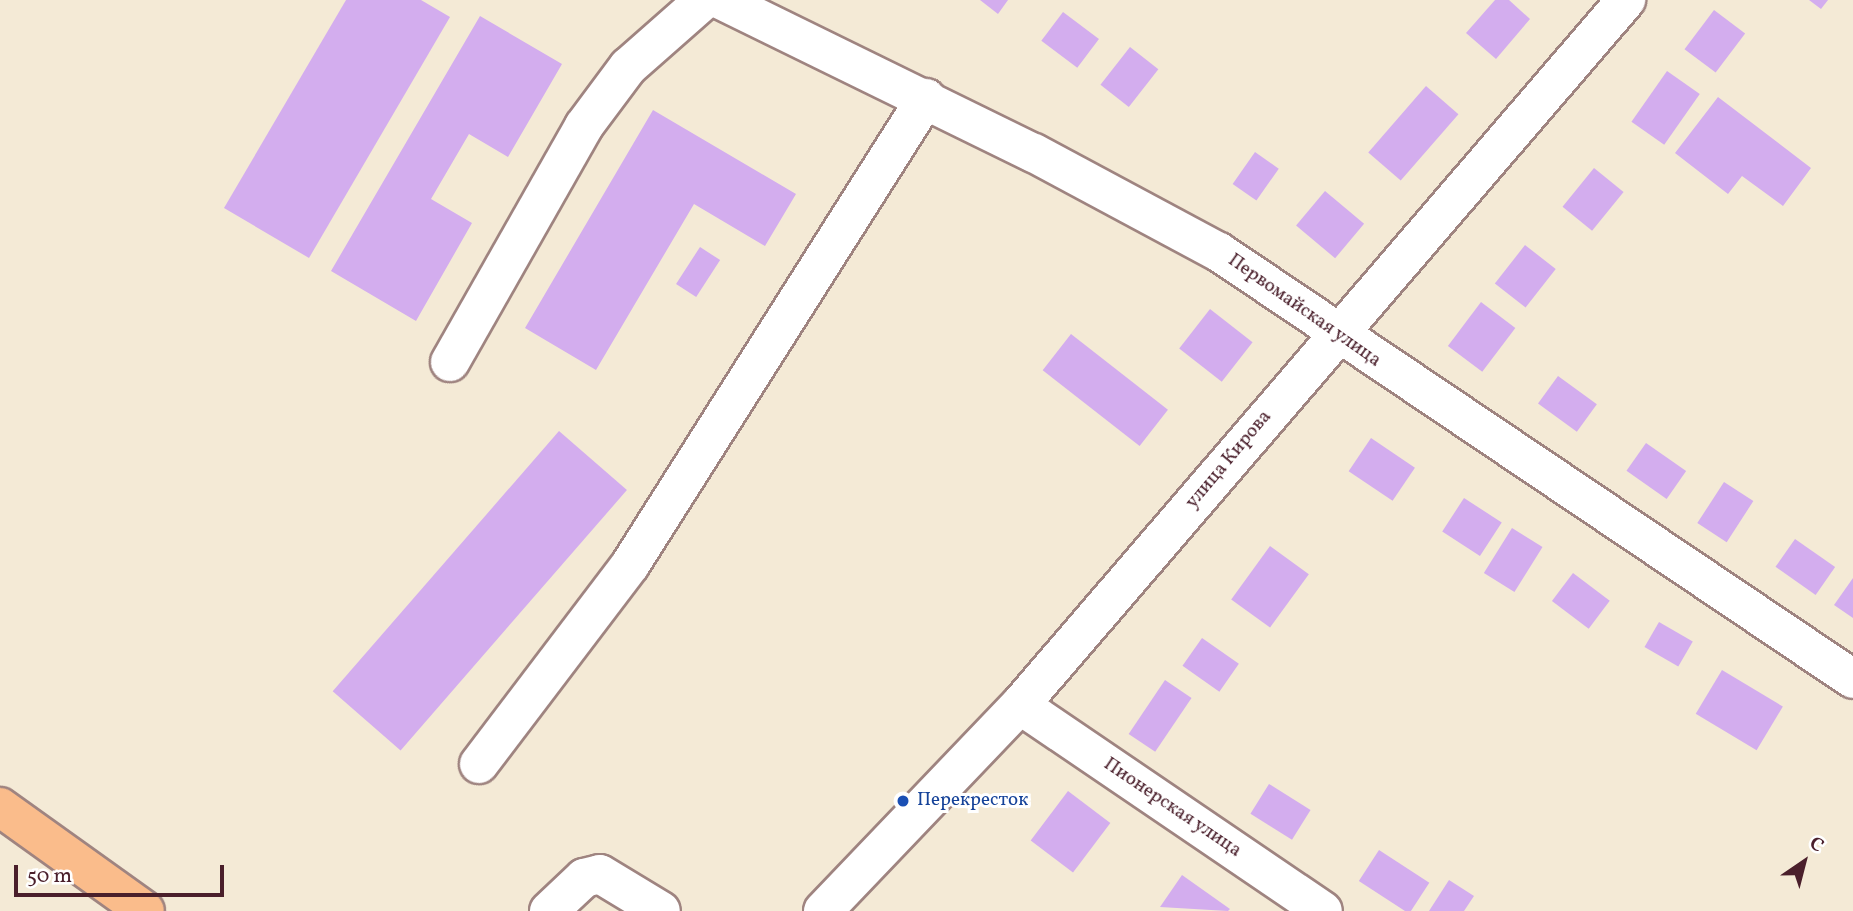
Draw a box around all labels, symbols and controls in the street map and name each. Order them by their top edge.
street label: Первомайская улица [1223,249,1385,373]
street label: улица Кирова [1181,406,1277,514]
street label: Пионерская улица [1099,753,1245,863]
place label: Перекресток [917,790,1028,812]
marker: Перекресток [895,793,911,809]
north arrow [1769,827,1839,897]
text: С [1804,831,1829,859]
scale bar [18,852,228,896]
text: 50 m [27,862,72,891]

